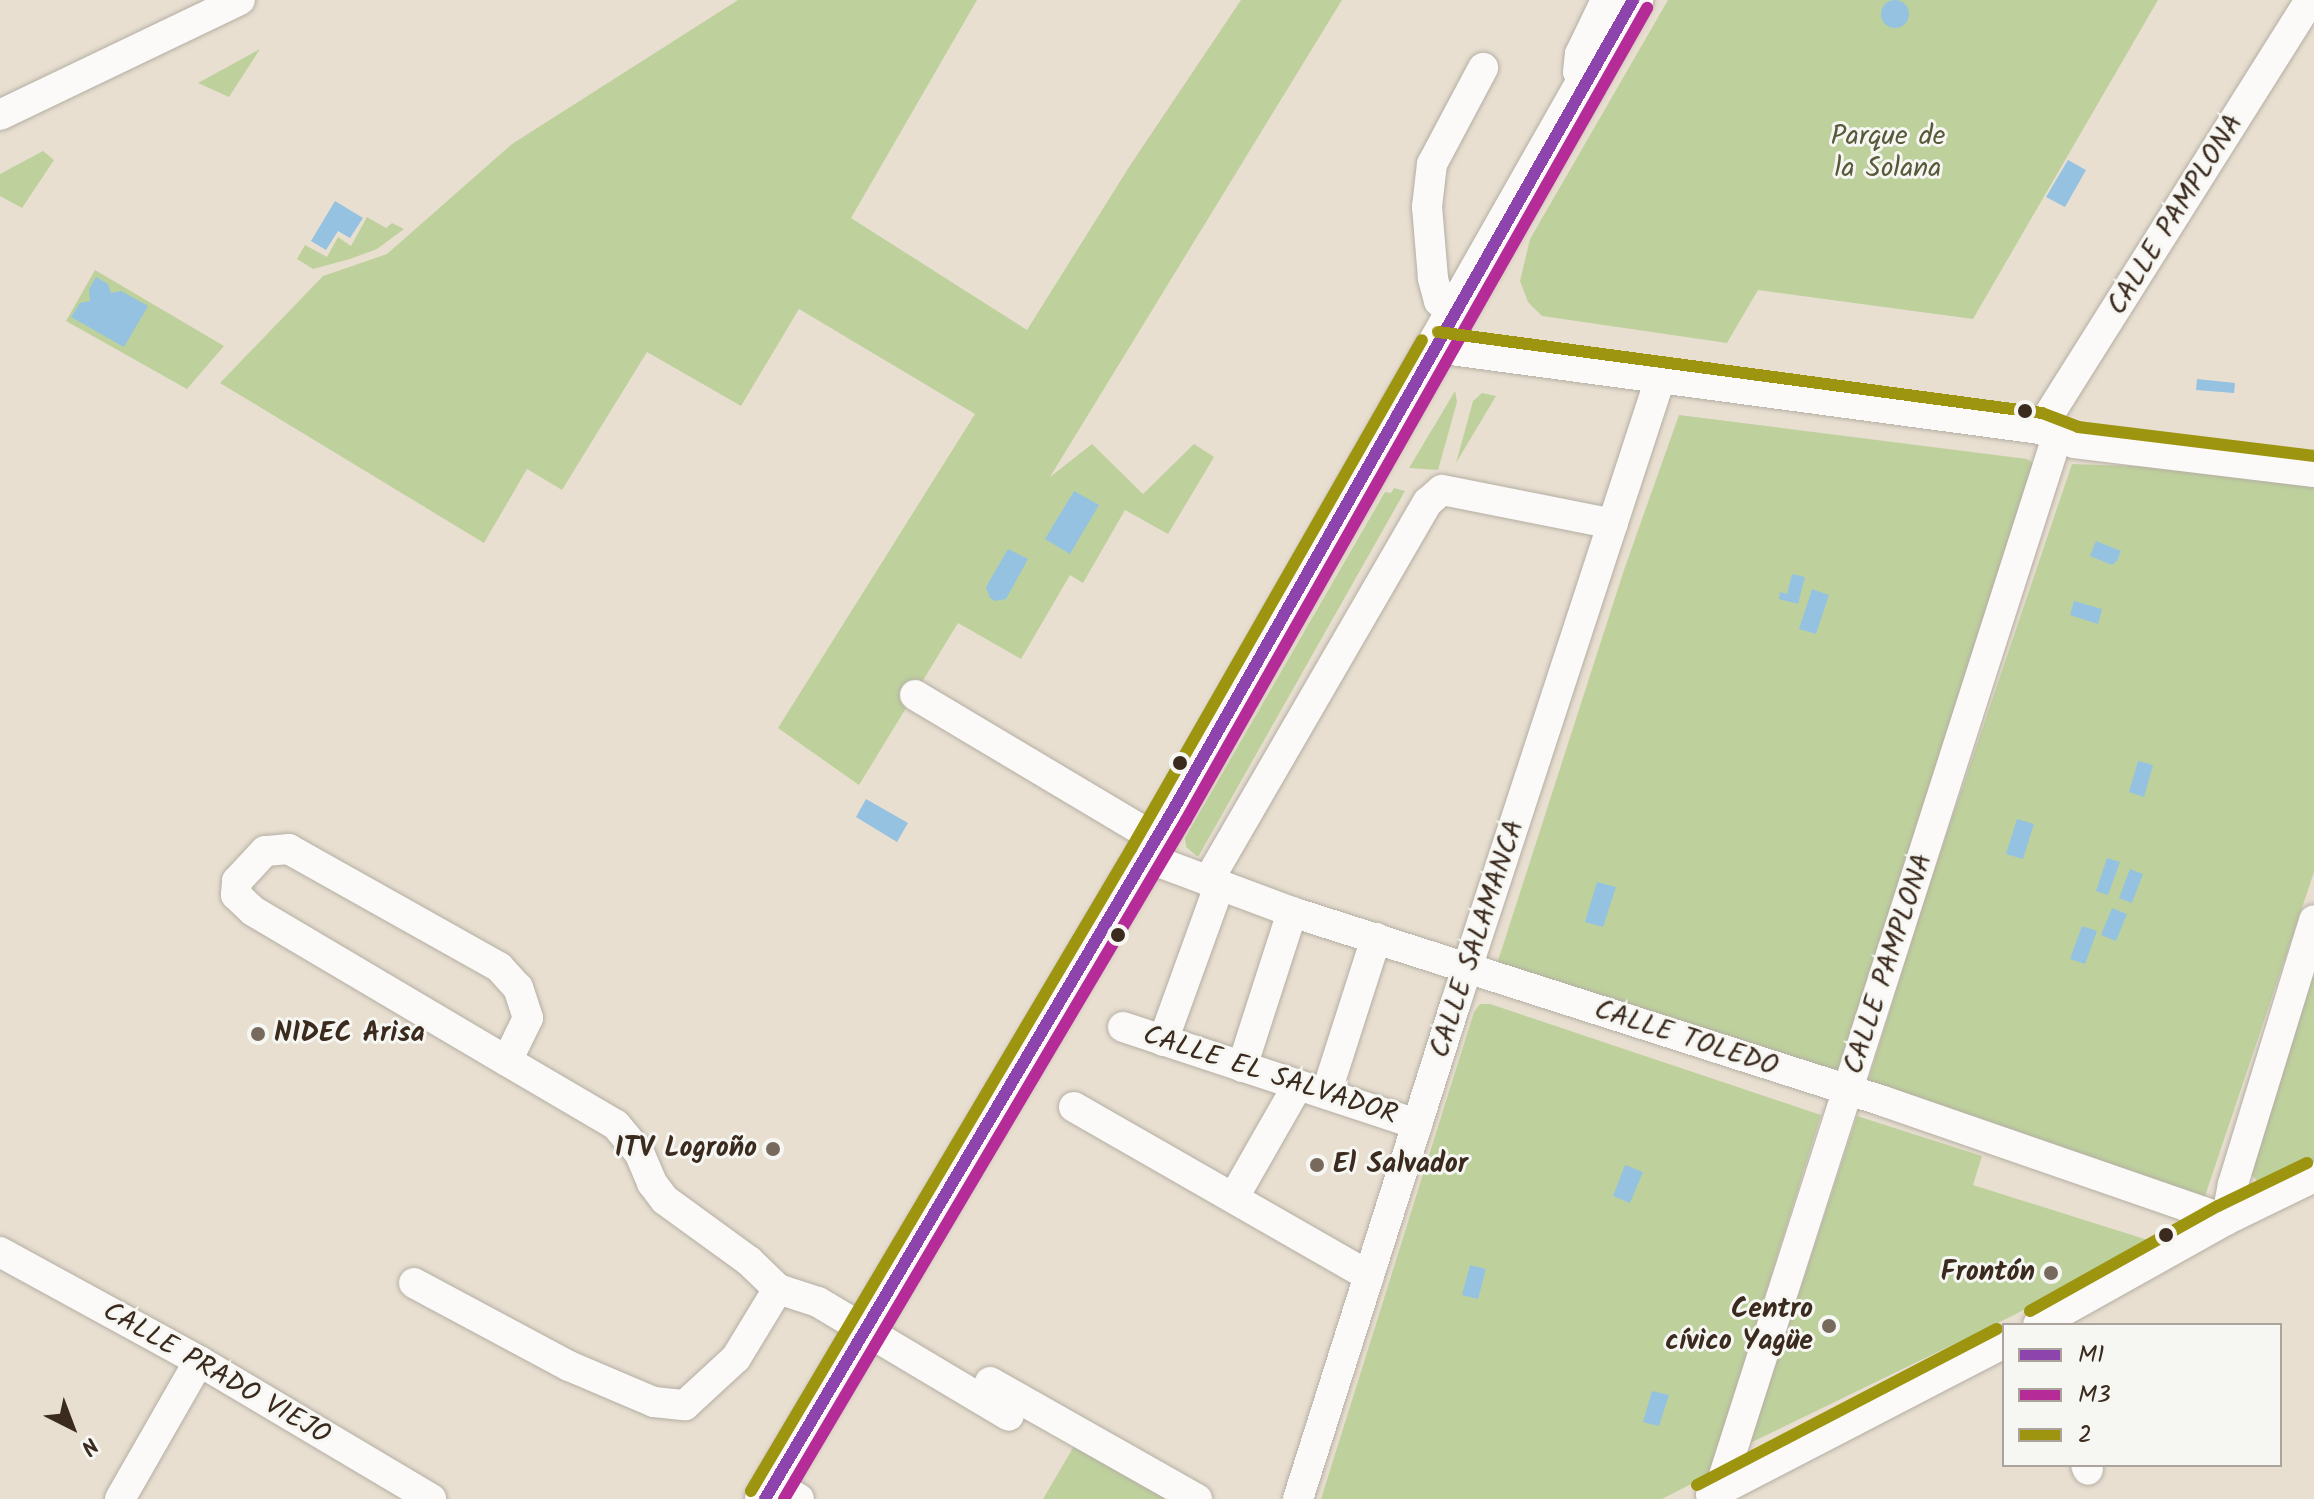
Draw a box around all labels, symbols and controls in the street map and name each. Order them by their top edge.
street label: CALLE PAMPLONA [2101,109,2251,321]
park label: Parque de la Solana [1831,120,1945,186]
unlabelled marker [2017,403,2033,419]
unlabelled marker [1172,755,1188,771]
street label: CALLE SALAMANCA [1424,816,1532,1062]
street label: CALLE PAMPLONA [1837,849,1941,1079]
unlabelled marker [1110,927,1126,943]
street label: CALLE TOLEDO [1590,994,1782,1084]
place label: NIDEC Arisa [274,1017,425,1051]
street label: CALLE EL SALVADOR [1139,1019,1401,1133]
marker: NIDEC Arisa [249,1025,267,1043]
place label: ITV Logroño [615,1132,757,1166]
marker: ITV Logroño [764,1140,782,1158]
place label: El Salvador [1333,1148,1468,1182]
marker: El Salvador [1308,1156,1326,1174]
unlabelled marker [2158,1227,2174,1243]
place label: Frontón [1941,1256,2035,1290]
marker: Frontón [2042,1264,2060,1282]
place label: Centro cívico Yagüe [1665,1293,1813,1359]
street label: CALLE PRADO VIEJO [96,1295,336,1453]
marker: Centro cívico Yagüe [1820,1317,1838,1335]
legend [2002,1323,2282,1467]
text: M1 [2078,1336,2104,1375]
text: M3 [2078,1376,2111,1415]
north arrow [32,1387,112,1467]
text: 2 [2078,1416,2092,1455]
text: N [72,1428,105,1463]

